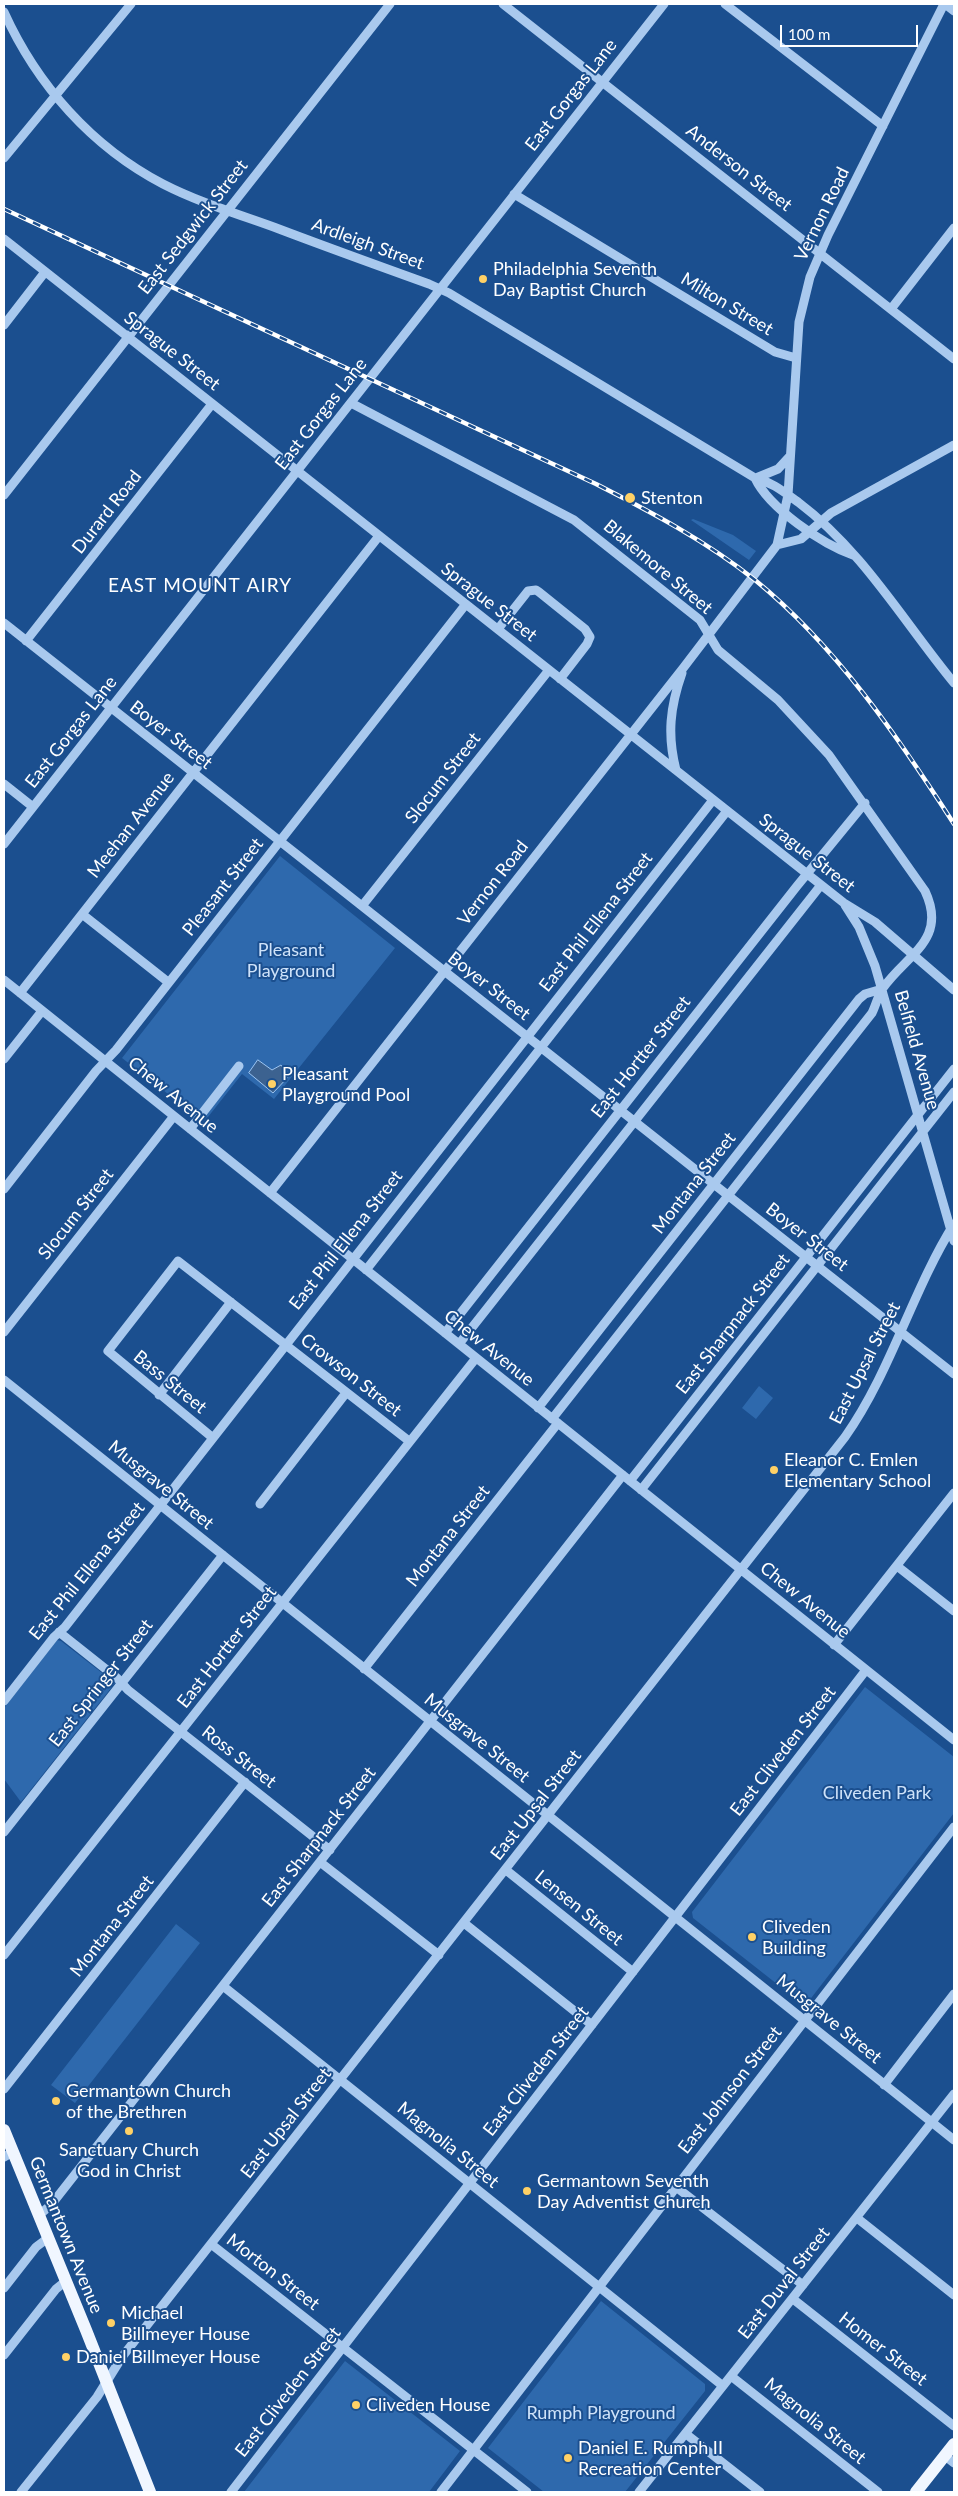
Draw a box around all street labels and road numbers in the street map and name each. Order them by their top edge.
street label: East Gorgas Lane [521,35,621,155]
street label: Anderson Street [682,120,796,216]
street label: East Sedgwick Street [134,155,252,299]
street label: Vernon Road [790,164,854,264]
street label: Ardleigh Street [309,214,427,274]
street label: Milton Street [677,268,777,340]
street label: Sprague Street [120,307,224,395]
street label: East Gorgas Lane [271,354,371,474]
street label: Durard Road [68,466,146,558]
street label: Blakemore Street [599,515,717,619]
street label: Sprague Street [437,558,541,646]
street label: East Gorgas Lane [21,672,121,792]
street label: Boyer Street [126,696,216,774]
street label: Slocum Street [401,728,485,828]
street label: Meehan Avenue [83,768,179,882]
street label: Sprague Street [755,809,859,897]
street label: Pleasant Street [178,834,268,940]
street label: Vernon Road [453,836,533,930]
street label: East Phil Ellena Street [535,848,657,996]
street label: Boyer Street [444,947,534,1025]
street label: Belfield Avenue [890,988,944,1112]
street label: East Hortter Street [587,992,695,1122]
street label: Chew Avenue [124,1052,222,1138]
street label: Montana Street [648,1128,740,1238]
street label: Slocum Street [34,1164,118,1264]
street label: East Phil Ellena Street [285,1166,407,1314]
street label: Boyer Street [762,1198,852,1276]
street label: East Sharpnack Street [672,1250,794,1398]
street label: East Upsal Street [825,1298,905,1428]
street label: Chew Avenue [440,1305,538,1391]
street label: Crowson Street [296,1329,406,1421]
street label: Bass Street [129,1346,211,1418]
street label: Musgrave Street [104,1436,218,1534]
street label: Montana Street [402,1481,494,1591]
street label: East Phil Ellena Street [25,1498,149,1644]
street label: Chew Avenue [756,1557,854,1643]
street label: East Hortter Street [173,1582,281,1712]
street label: East Springer Street [44,1615,158,1751]
street label: East Cliveden Street [726,1682,840,1820]
street label: Musgrave Street [420,1689,534,1787]
street label: Ross Street [197,1721,281,1793]
street label: East Upsal Street [486,1746,586,1864]
street label: East Sharpnack Street [258,1763,380,1911]
street label: Lensen Street [530,1866,628,1950]
street label: Montana Street [66,1871,158,1981]
street label: Musgrave Street [772,1970,886,2068]
street label: East Cliveden Street [479,2002,593,2140]
street label: East Johnson Street [674,2022,786,2158]
street label: East Upsal Street [236,2064,336,2182]
street label: Magnolia Street [393,2097,503,2193]
street label: Germantown Avenue [25,2153,107,2317]
street label: East Duval Street [734,2223,834,2343]
street label: Morton Street [222,2229,324,2315]
street label: Homer Street [834,2308,932,2390]
street label: East Cliveden Street [231,2323,345,2461]
street label: Magnolia Street [760,2373,870,2469]

